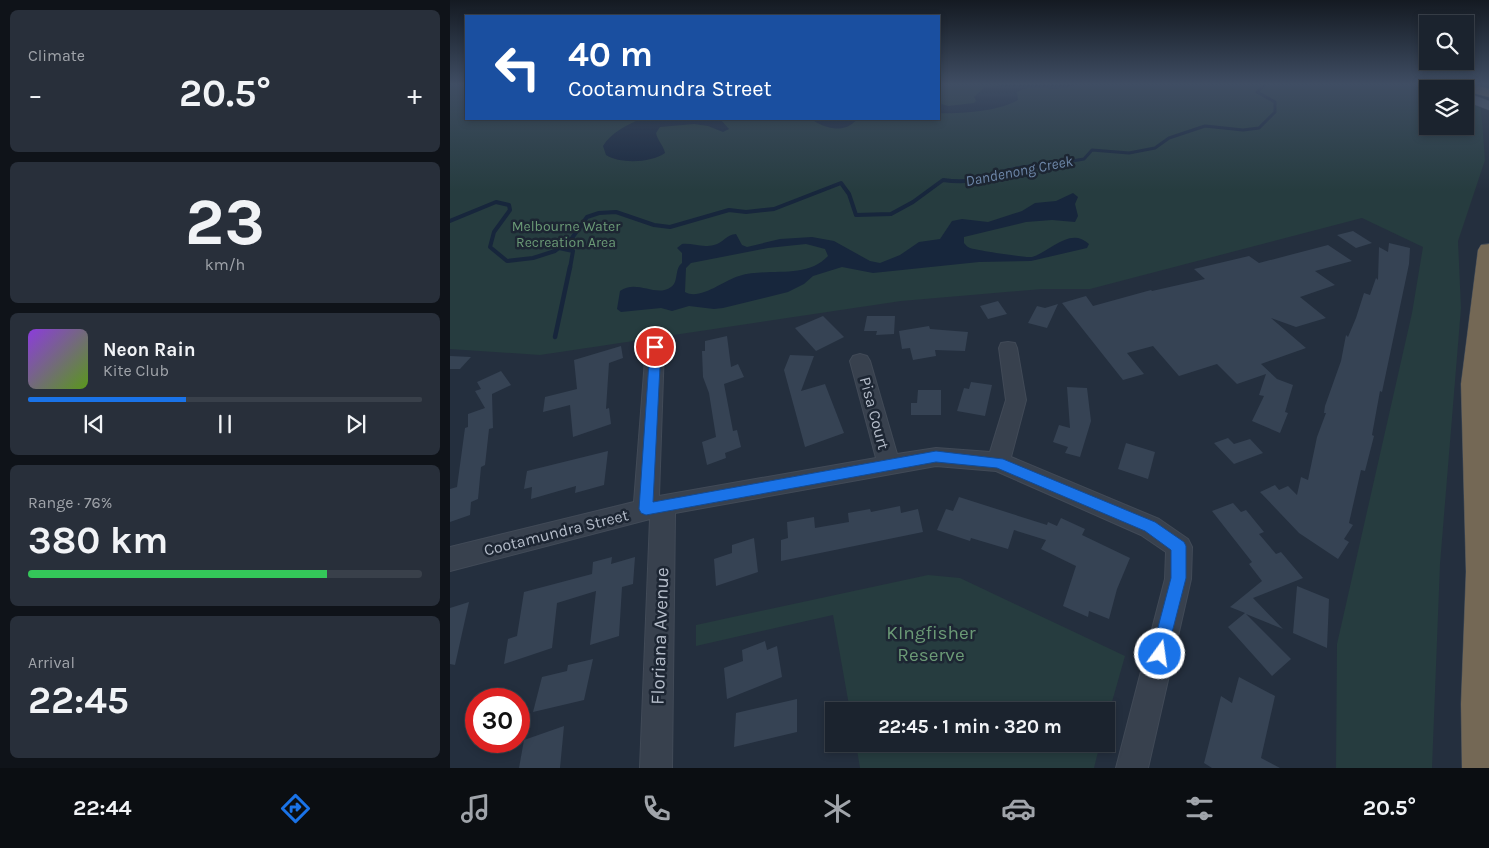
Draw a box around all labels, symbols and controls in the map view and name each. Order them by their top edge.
map controls [1419,15,1474,135]
button: search [1419,15,1474,70]
text: 40 m [568,34,653,75]
icon: left [485,35,550,100]
text: Climate [28,46,85,65]
text: 20.5° [179,71,271,116]
text: Cootamundra Street [568,76,772,102]
text: − [28,78,43,111]
text: + [407,78,422,111]
button: layers [1419,80,1474,135]
water label: Dandenong Creek [964,152,1075,190]
text: 23 [185,184,265,260]
park label: Melbourne Water Recreation Area [512,218,621,251]
text: km/h [205,255,245,274]
pin [634,326,676,368]
icon: arrive [641,333,669,361]
text: Neon Rain [103,339,196,361]
text: Kite Club [103,361,169,380]
street label: Pisa Court [856,375,893,452]
icon: previous [80,410,108,438]
icon: pause [211,410,239,438]
icon: next [342,410,370,438]
text: Range · 76% [28,493,112,512]
street label: Cootamundra Street [482,505,630,560]
text: 380 km [28,518,168,563]
street label: Floriana Avenue [647,567,673,705]
park label: KIngfisher Reserve [886,622,976,666]
position arrow [1133,627,1185,679]
text: Arrival [28,653,75,672]
text: 22:45 [28,678,129,723]
speed limit sign: 30 [465,688,530,753]
text: 22:45 · 1 min · 320 m [878,716,1062,738]
icon: directions [278,791,313,826]
icon: music [458,791,493,826]
icon: phone [639,791,674,826]
icon: climate [820,791,855,826]
icon: car [1001,791,1036,826]
icon: filters [1182,791,1217,826]
text: 22:44 [73,795,132,821]
text: 20.5° [1363,795,1416,821]

